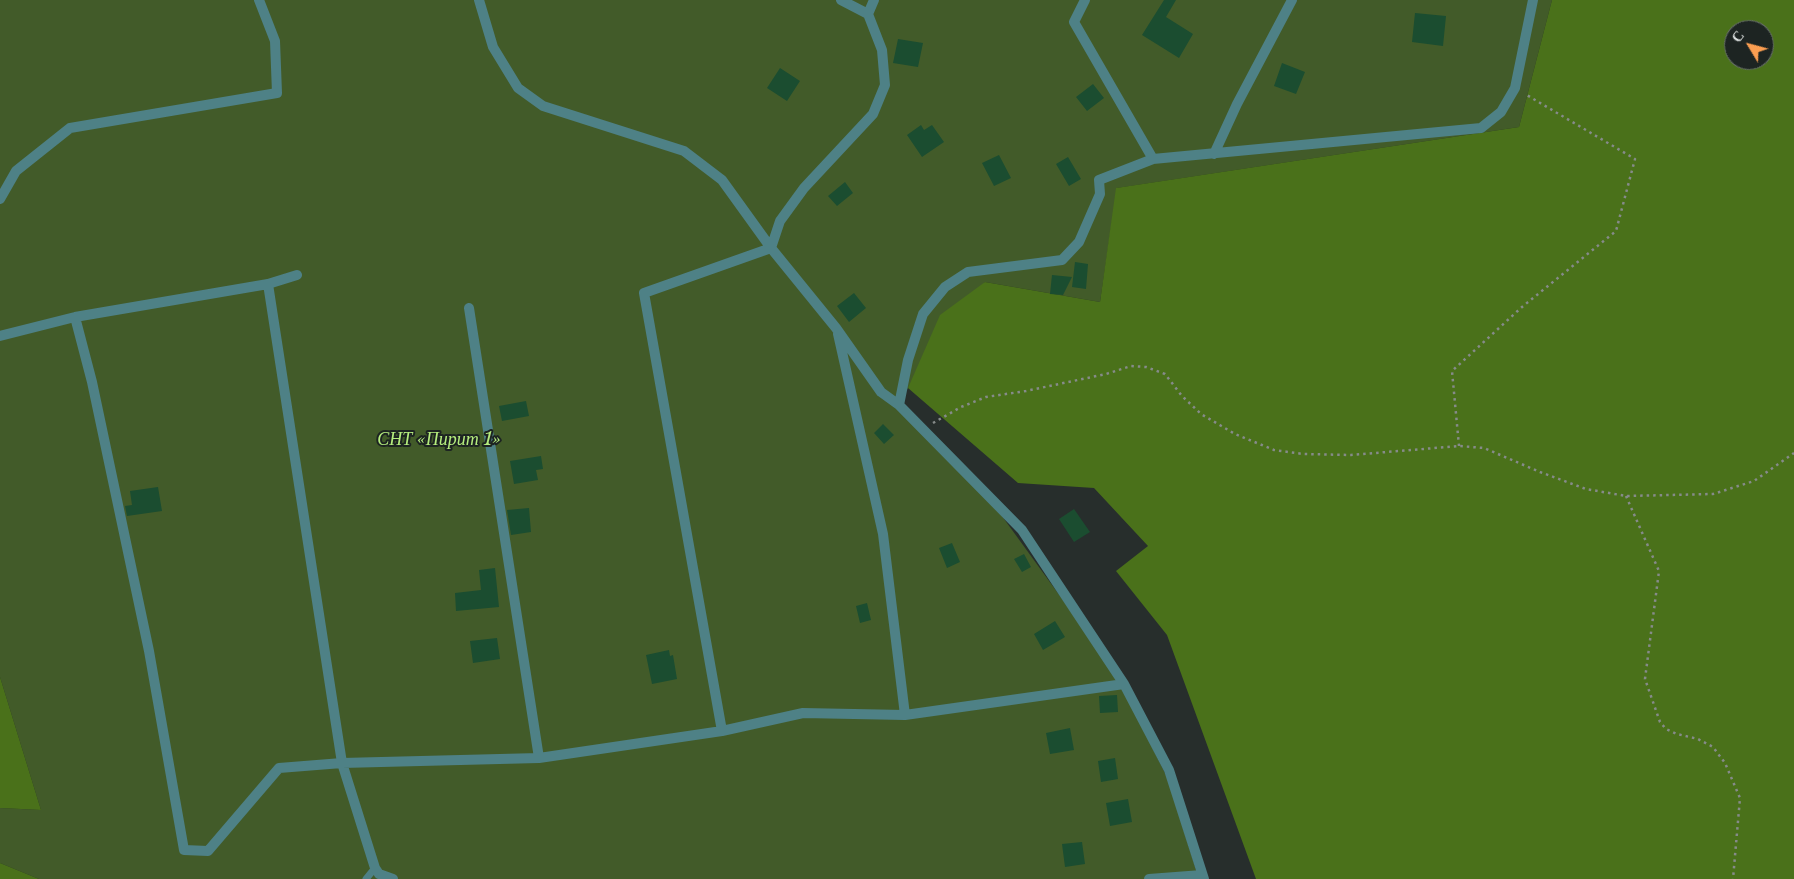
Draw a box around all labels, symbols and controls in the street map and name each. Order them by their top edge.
north arrow [1724,20,1774,70]
text: С [1728,27,1748,46]
park label: СНТ «Пирит 1» [377,429,501,451]

